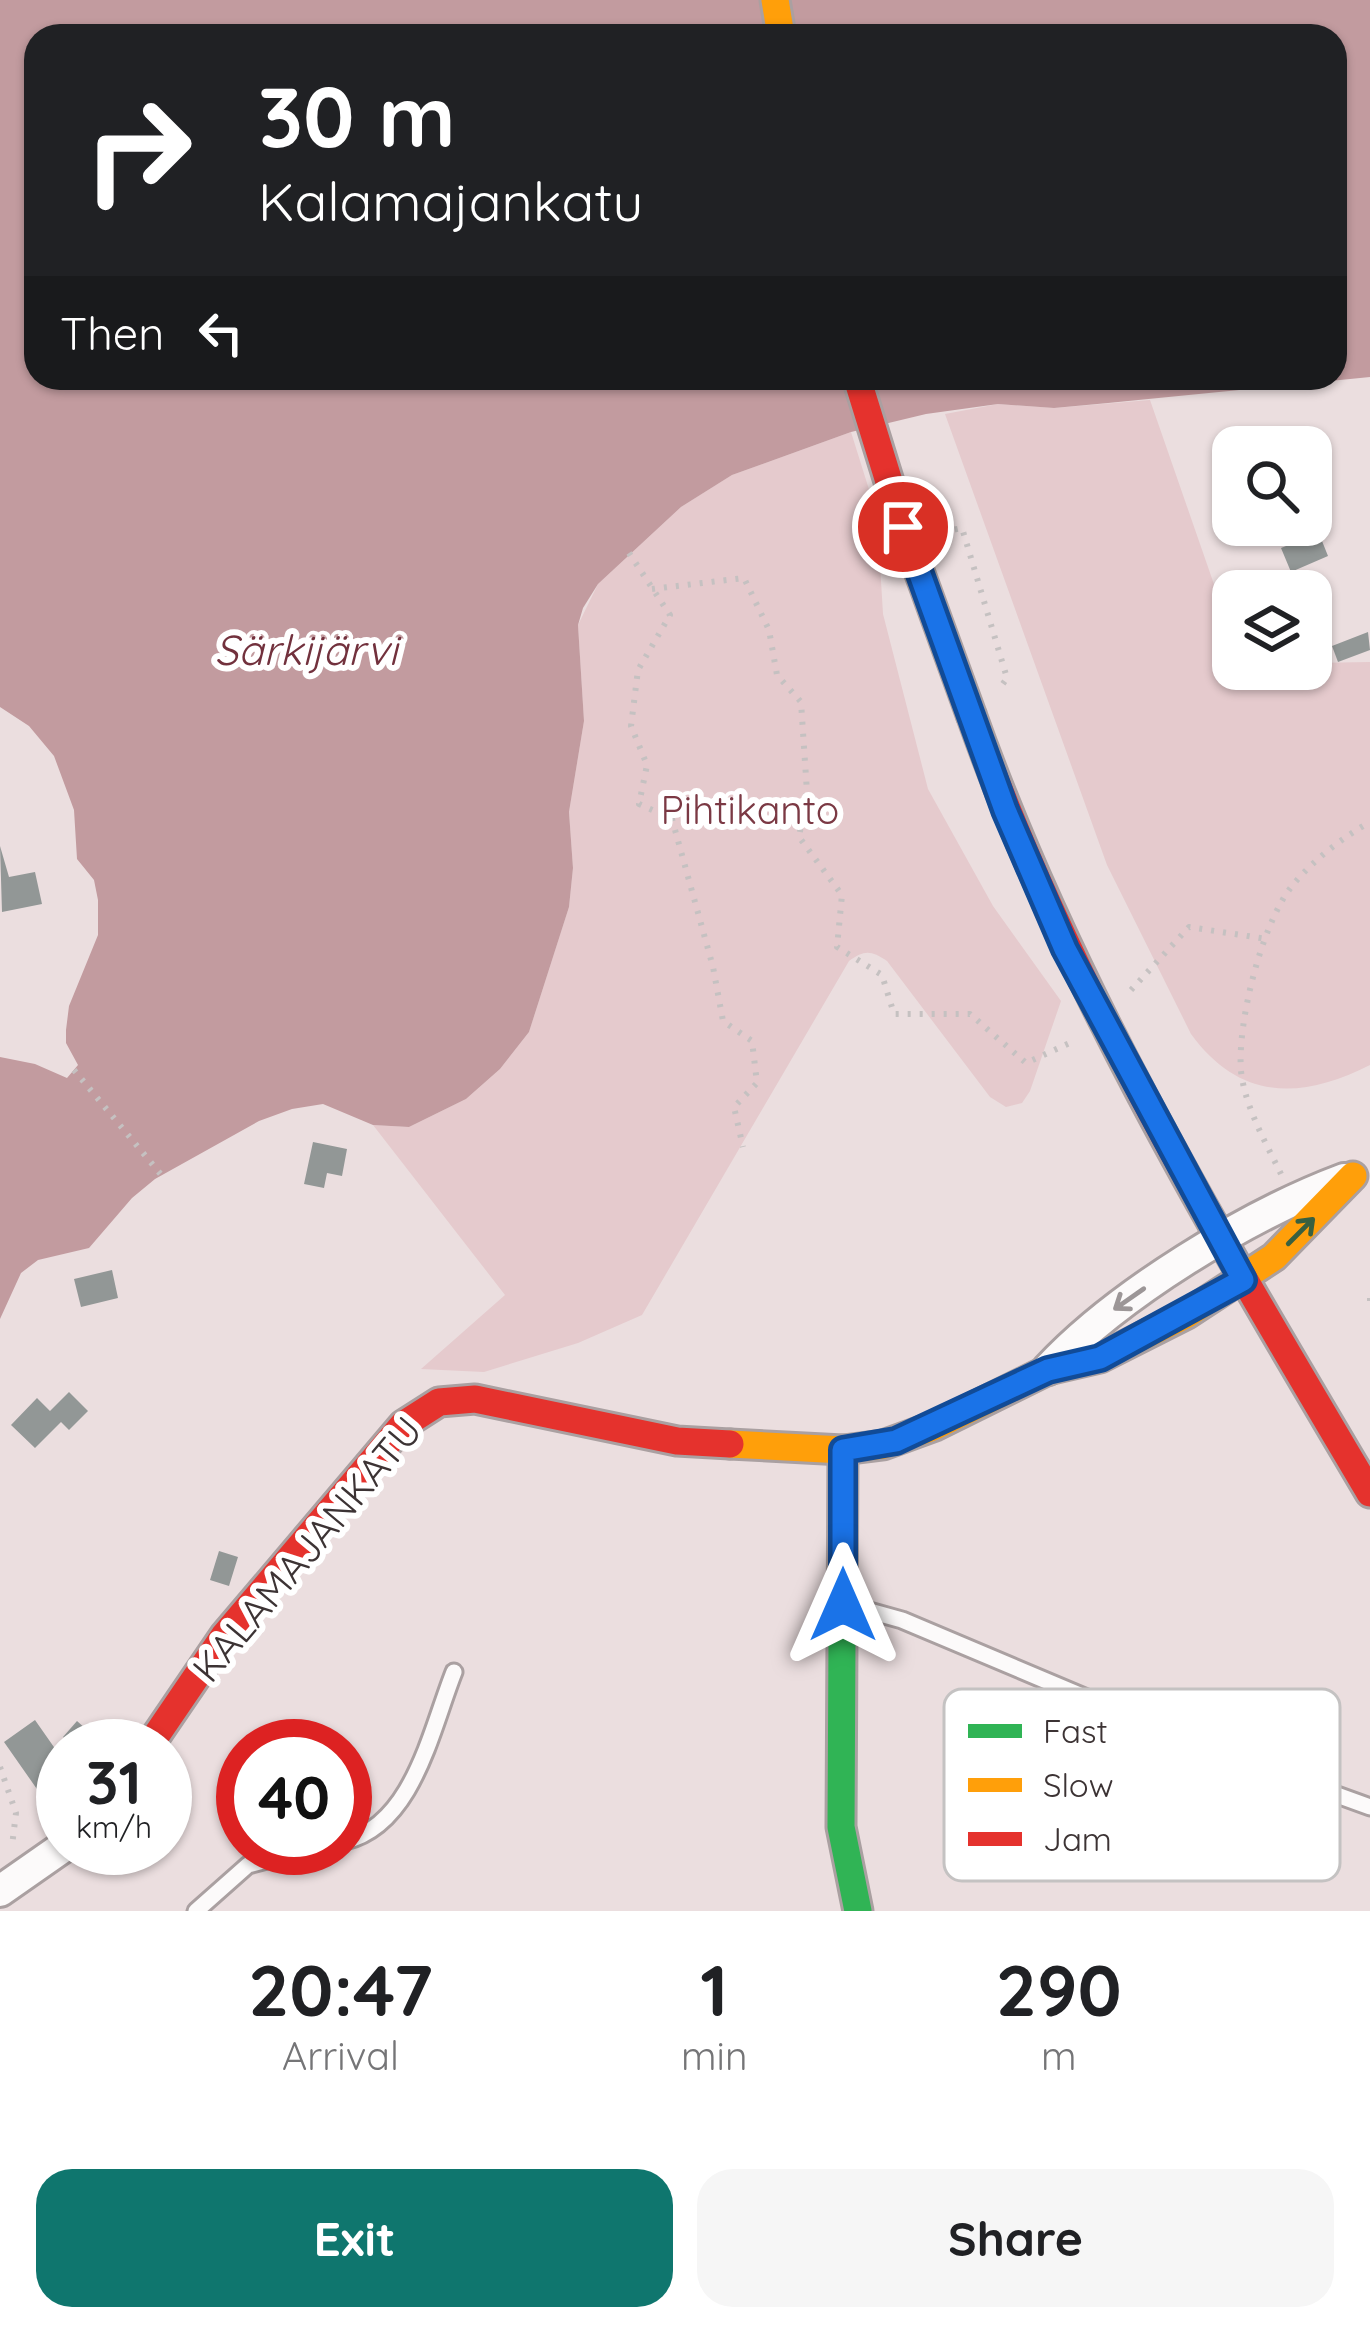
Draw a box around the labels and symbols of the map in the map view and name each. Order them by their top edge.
pin [852,476,954,578]
water label: Särkijärvi [215,623,402,676]
park label: Pihtikanto [661,785,839,834]
one-way arrow [1286,1217,1315,1246]
one-way arrow [1113,1286,1147,1311]
street label: KALAMAJANKATU [181,1406,432,1691]
position arrow [780,1542,906,1668]
legend [944,1689,1340,1881]
text: Fast [1043,1710,1108,1751]
speed limit sign: 40 [216,1719,372,1875]
text: Slow [1043,1764,1114,1805]
text: Jam [1043,1818,1112,1859]

